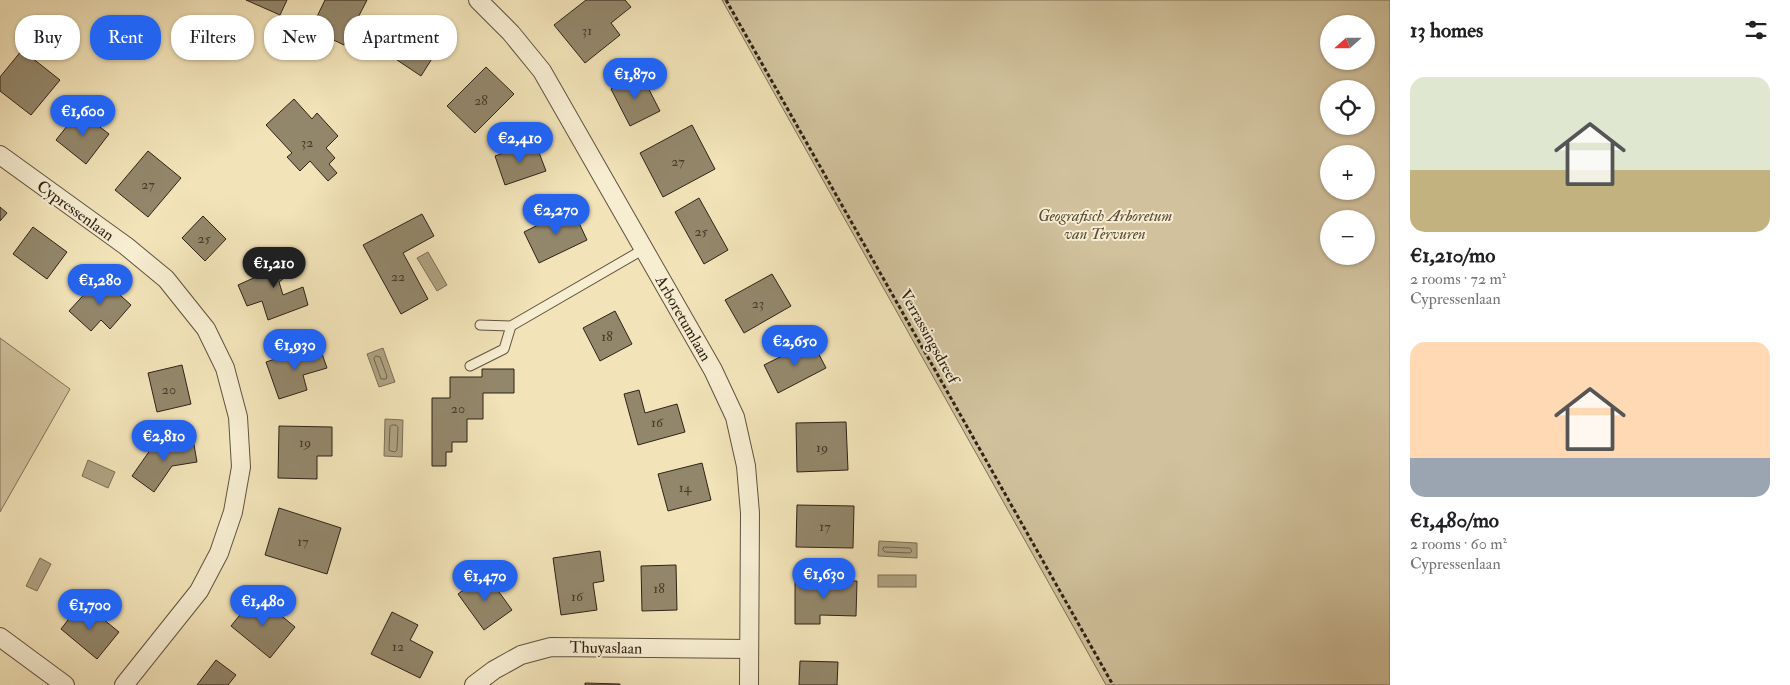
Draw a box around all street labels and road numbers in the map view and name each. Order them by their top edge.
street label: Cypressenlaan [32,176,118,246]
street label: Arboretumlaan [650,271,716,365]
street label: Verrassingsdreef [895,286,965,389]
street label: Thuyaslaan [569,637,643,659]

